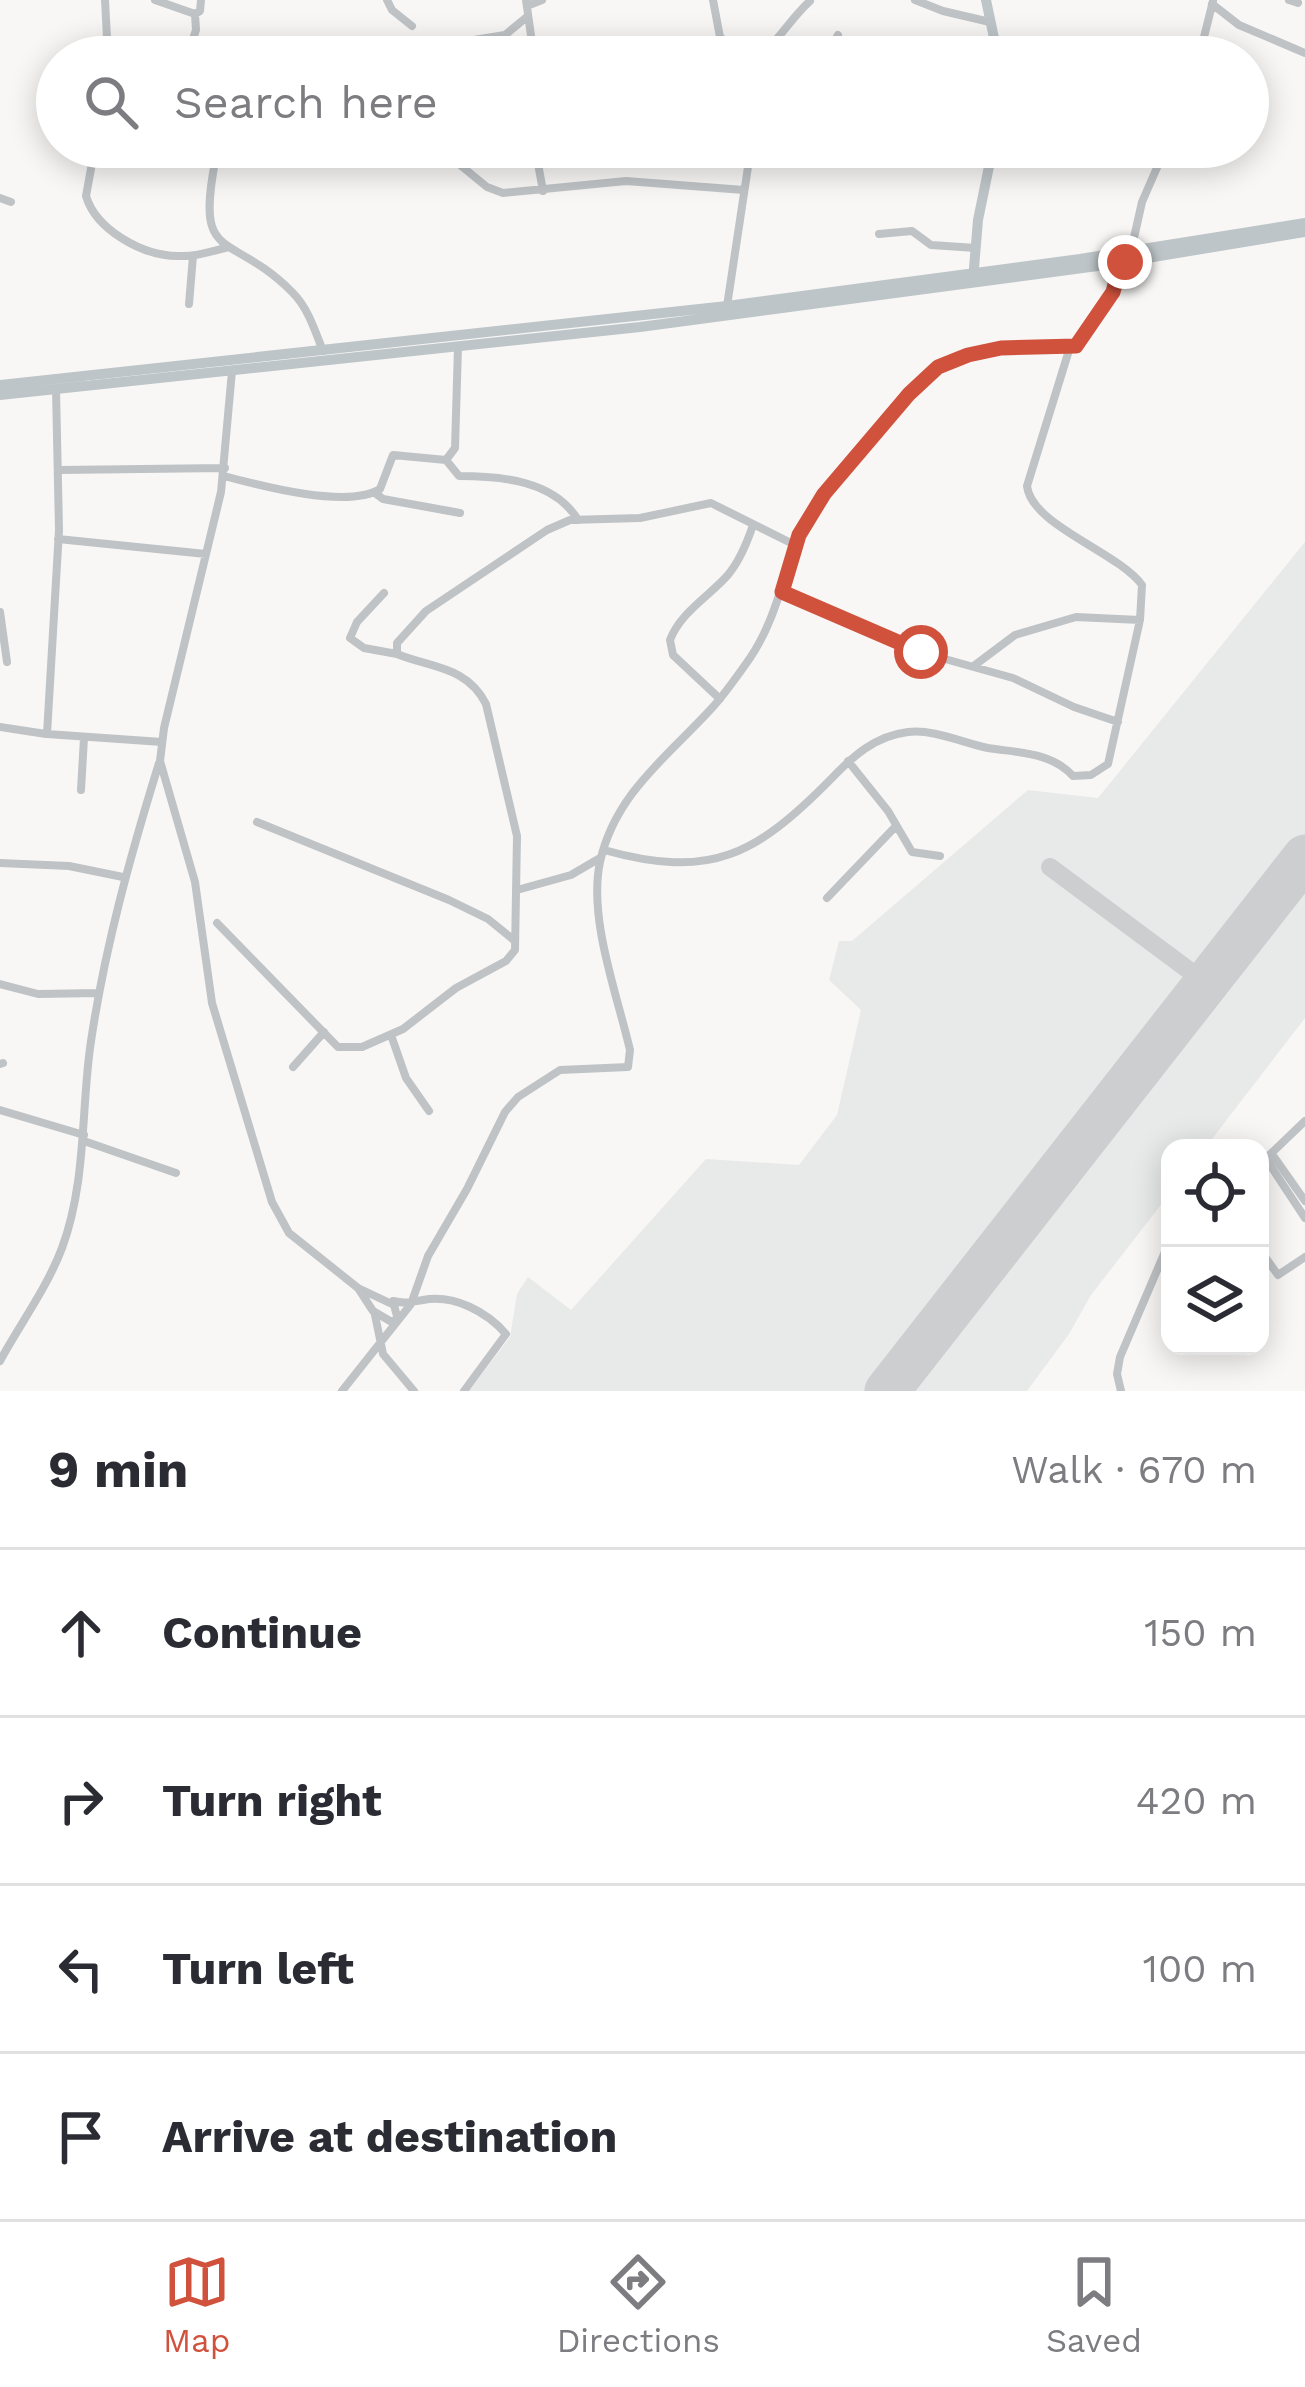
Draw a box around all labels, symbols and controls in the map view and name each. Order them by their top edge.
search box [36,36,1269,168]
icon: search [78,69,144,135]
text: Search here [174,76,438,129]
route end [1098,235,1152,289]
route start [894,625,948,679]
map controls [1161,1139,1269,1355]
button: locate [1161,1139,1269,1247]
button: layers [1161,1247,1269,1355]
text: 9 min [48,1440,188,1499]
text: Walk · 670 m [1011,1447,1257,1492]
icon: ahead [48,1600,114,1666]
text: Continue [162,1606,362,1659]
text: 150 m [1144,1610,1257,1655]
icon: right [48,1768,114,1834]
text: Turn right [162,1774,382,1827]
text: 420 m [1136,1778,1257,1823]
icon: left [48,1936,114,2002]
text: Turn left [162,1942,354,1995]
text: 100 m [1143,1946,1257,1991]
icon: arrive [48,2104,114,2170]
text: Arrive at destination [162,2110,617,2163]
tab: Map [163,2249,230,2360]
tab: Directions [557,2249,720,2360]
tab: Saved [1046,2249,1142,2360]

